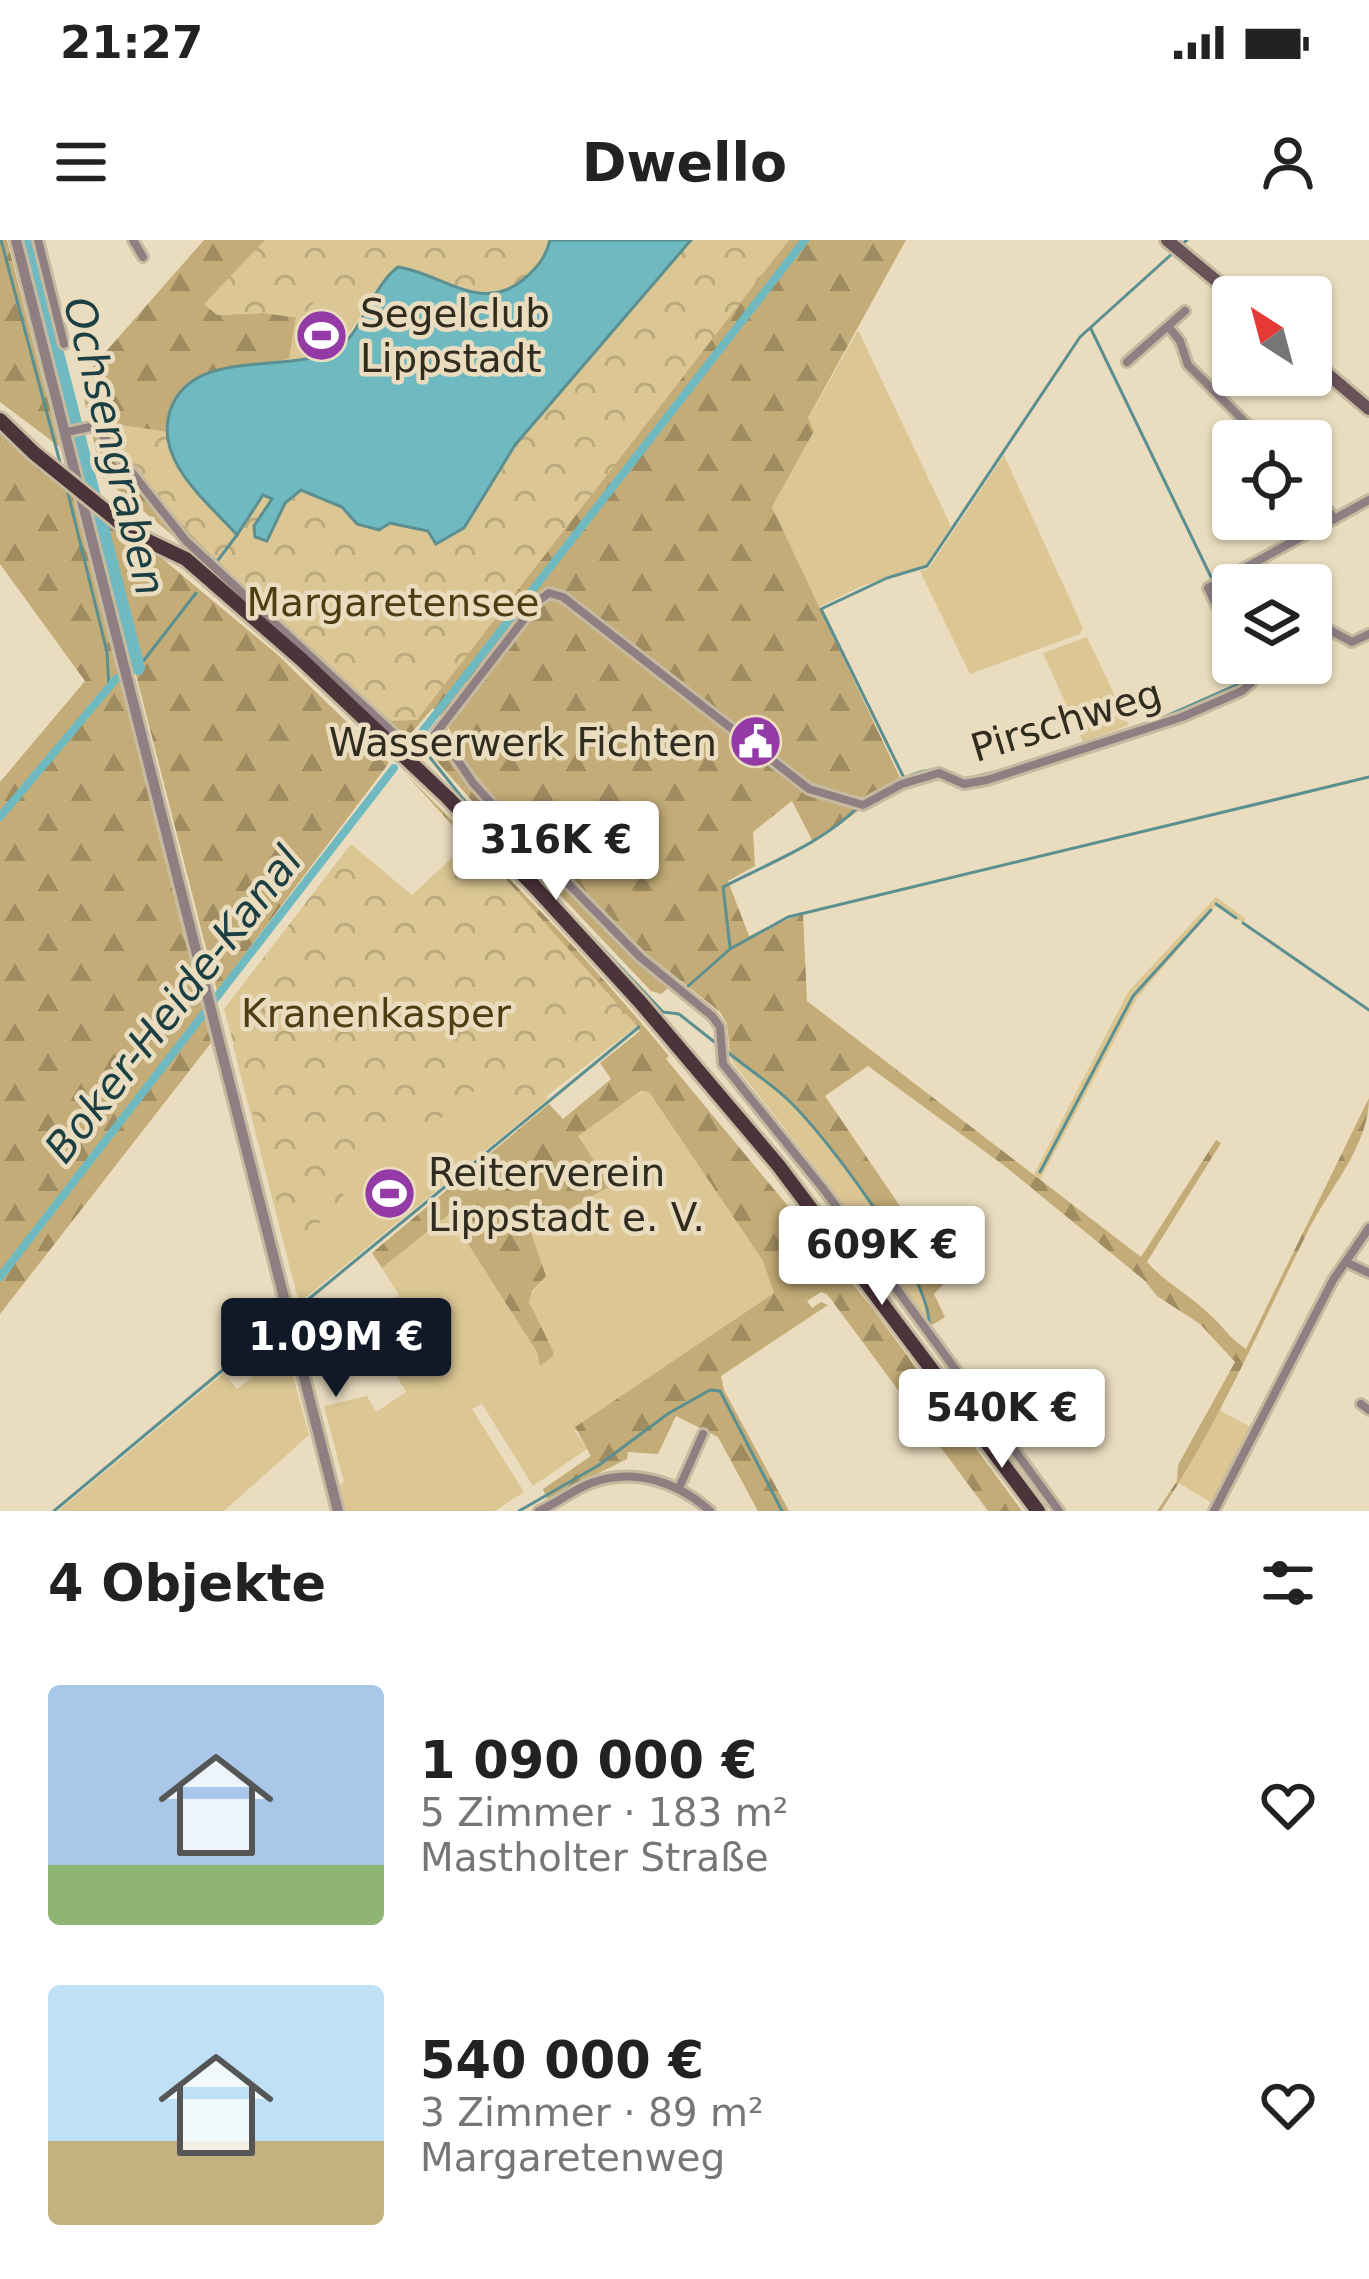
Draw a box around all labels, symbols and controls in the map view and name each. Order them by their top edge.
text: 21:27 [60,16,203,69]
icon: menu [48,129,114,195]
icon: person [1255,129,1321,195]
text: Dwello [582,131,787,194]
north arrow [1212,276,1332,396]
map controls [1212,276,1332,684]
place label: Segelclub Lippstadt [360,291,550,381]
water label: Ochsengraben [54,292,175,600]
sports icon: Segelclub Lippstadt [293,307,349,363]
button: locate [1212,420,1332,540]
button: layers [1212,564,1332,684]
park label: Margaretensee [246,580,540,625]
street label: Pirschweg [966,670,1167,771]
public building icon: Wasserwerk Fichten [728,714,784,770]
place label: Wasserwerk Fichten [329,720,717,765]
pin: 316K € [458,801,654,903]
text: 316K € [480,817,632,862]
water label: Boker-Heide-Kanal [35,836,312,1172]
park label: Kranenkasper [241,991,512,1036]
place label: Reiterverein Lippstadt e. V. [428,1150,705,1240]
sports icon: Reiterverein Lippstadt e. V. [361,1166,417,1222]
pin: 609K € [784,1206,980,1308]
text: 609K € [806,1222,958,1267]
pin: 1.09M € [225,1298,447,1400]
text: 1.09M € [248,1314,424,1359]
pin: 540K € [904,1369,1100,1471]
text: 540K € [926,1385,1078,1430]
icon: filters [1255,1550,1321,1616]
text: 4 Objekte [48,1554,326,1613]
text: 1 090 000 € [420,1731,757,1790]
icon: home [144,1733,288,1877]
icon: heart [1255,1772,1321,1838]
text: 5 Zimmer · 183 m² [420,1790,788,1835]
text: Mastholter Straße [420,1835,769,1880]
text: 540 000 € [420,2031,704,2090]
icon: home [144,2033,288,2177]
icon: heart [1255,2072,1321,2138]
text: 3 Zimmer · 89 m² [420,2090,764,2135]
text: Margaretenweg [420,2135,725,2180]

